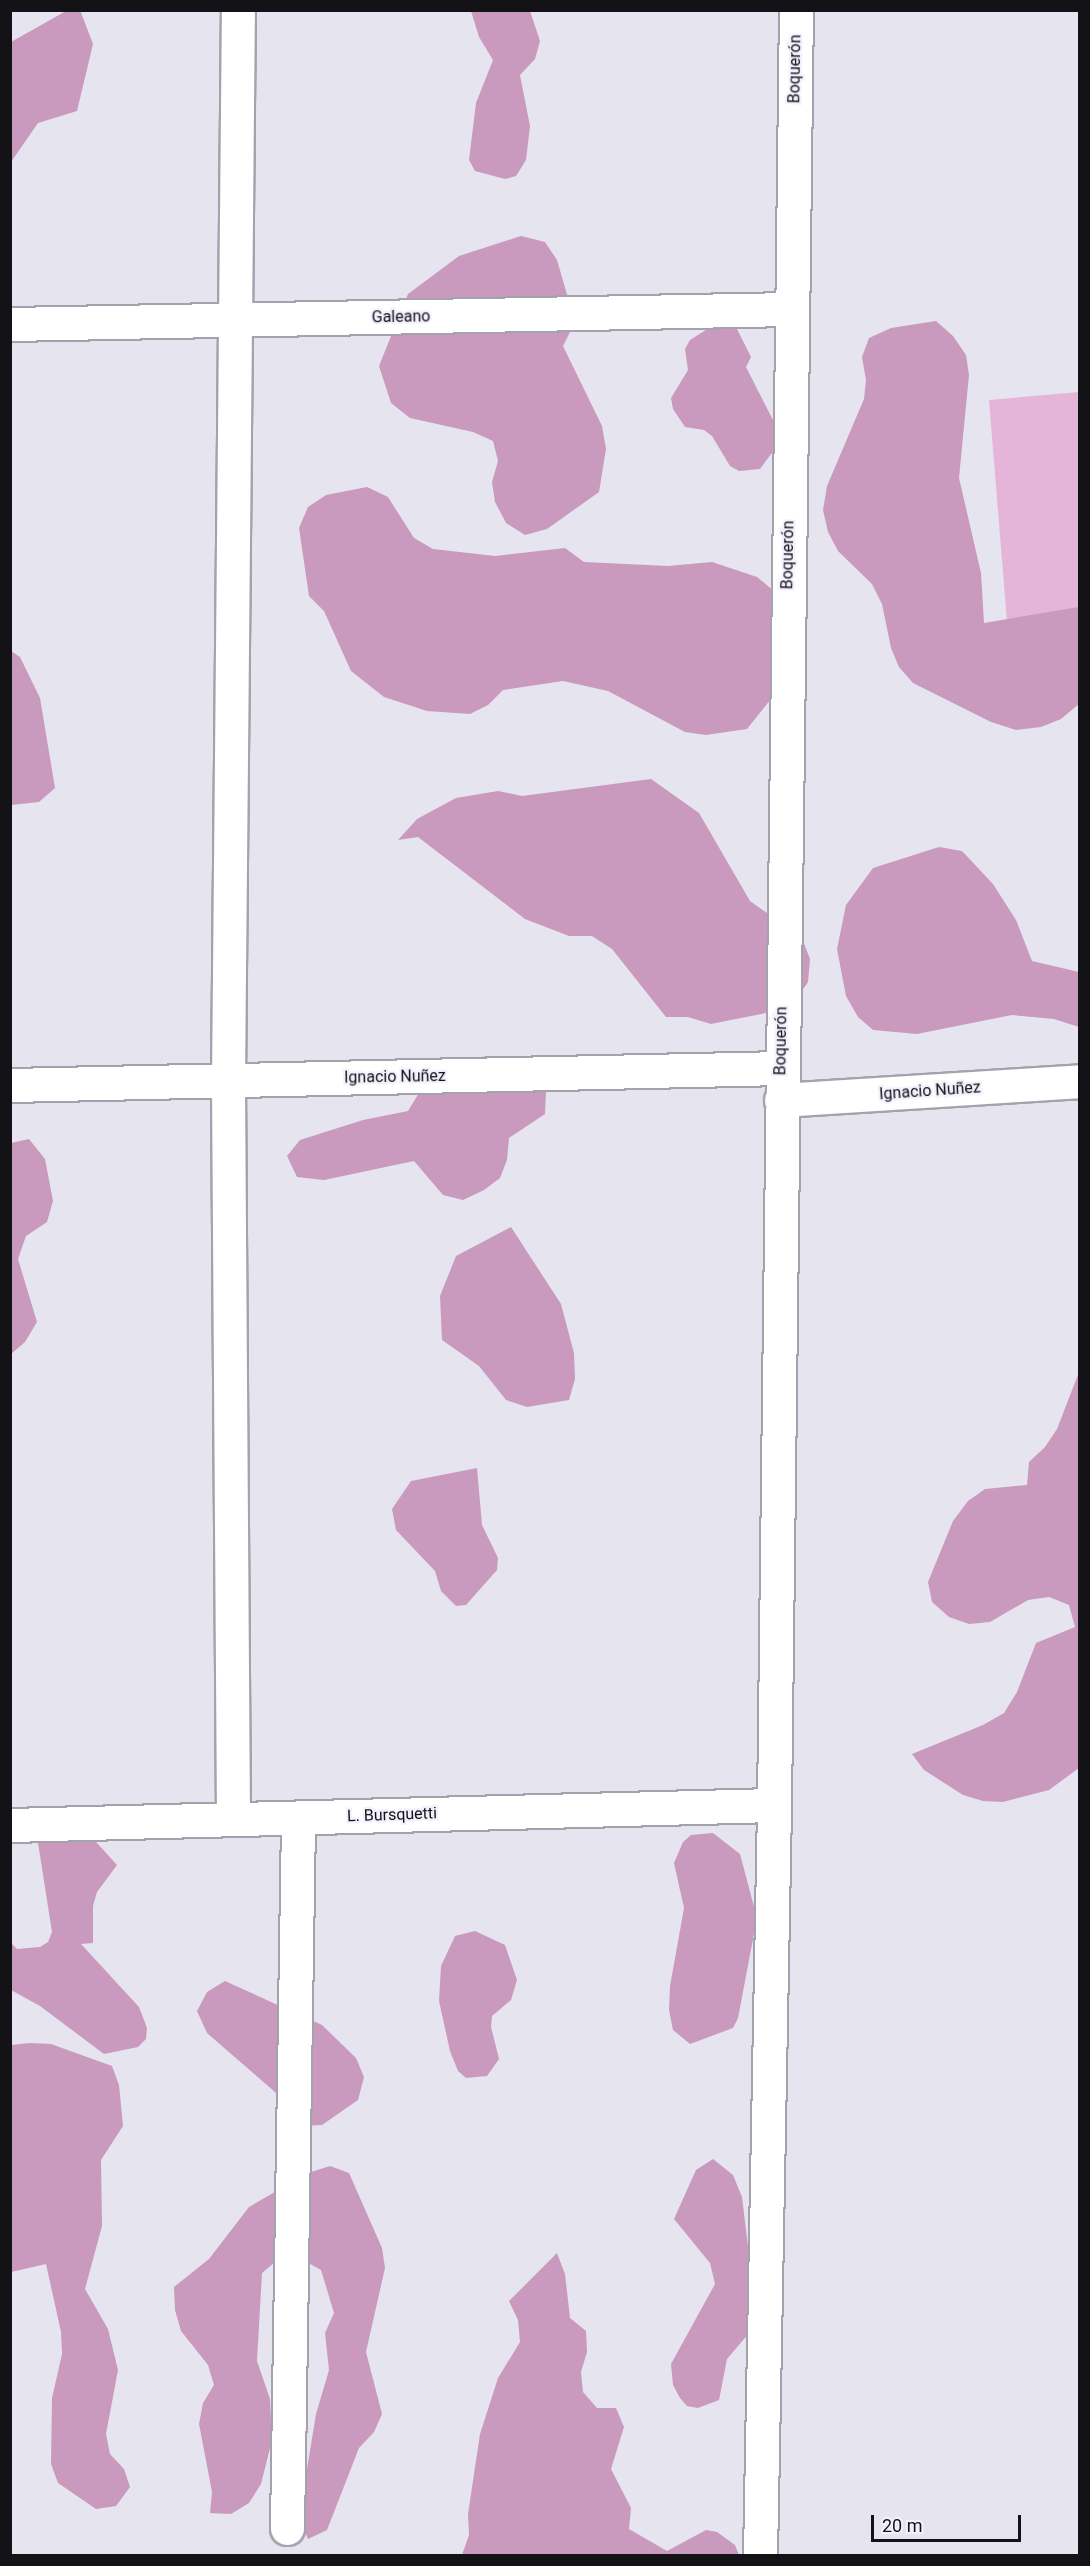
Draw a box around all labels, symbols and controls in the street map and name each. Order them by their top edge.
street label: Boquerón [785,34,805,104]
street label: Galeano [372,307,430,327]
street label: Boquerón [778,520,798,590]
street label: Boquerón [771,1006,791,1076]
street label: Ignacio Nuñez [344,1067,446,1087]
street label: Ignacio Nuñez [879,1078,981,1104]
street label: L. Bursquetti [347,1804,437,1826]
scale bar [874,2503,1024,2541]
text: 20 m [882,2515,922,2536]

